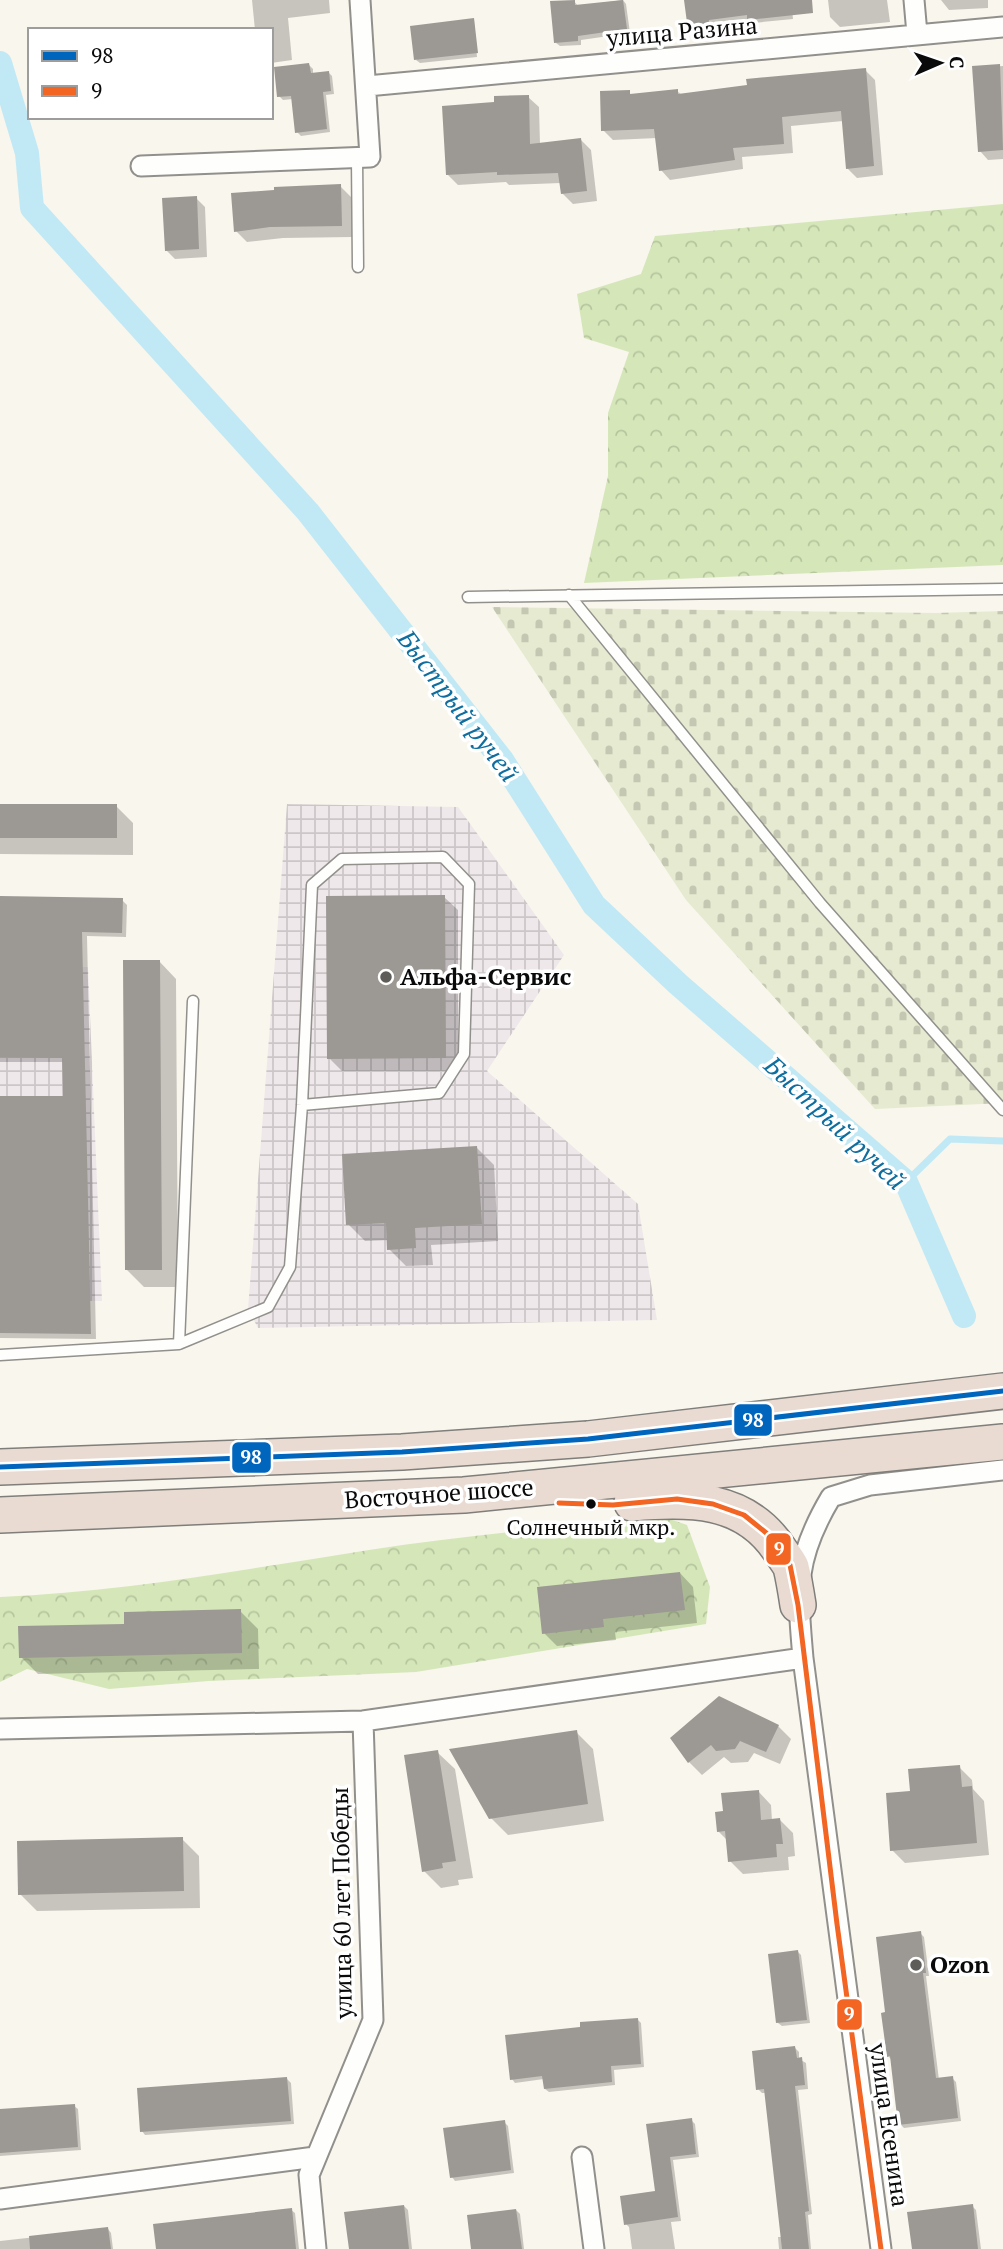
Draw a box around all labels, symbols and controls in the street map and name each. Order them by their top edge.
street label: улица Разина [604,8,759,54]
legend [28,28,273,119]
north arrow [905,28,975,98]
text: 98 [91,41,113,69]
text: С [945,56,970,69]
text: 9 [91,76,102,104]
water label: Быстрый ручей [390,622,527,788]
place label: Альфа-Сервис [400,960,571,992]
marker: Альфа-Сервис [378,969,394,985]
water label: Быстрый ручей [757,1047,914,1197]
line badge: 98 [733,1403,773,1437]
text: 98 [742,1407,764,1432]
line badge: 98 [231,1441,272,1474]
text: 98 [240,1444,262,1469]
street label: Восточное шоссе [343,1470,535,1516]
marker: Солнечный мкр. [584,1497,598,1511]
place label: Солнечный мкр. [507,1512,675,1541]
line badge: 9 [765,1532,792,1566]
text: 9 [774,1536,785,1561]
street label: улица 60 лет Победы [323,1787,359,2020]
place label: Ozon [930,1948,990,1980]
marker: Ozon [908,1957,924,1973]
line badge: 9 [836,1998,863,2031]
text: 9 [844,2001,855,2026]
street label: улица Есенина [863,2040,917,2209]

